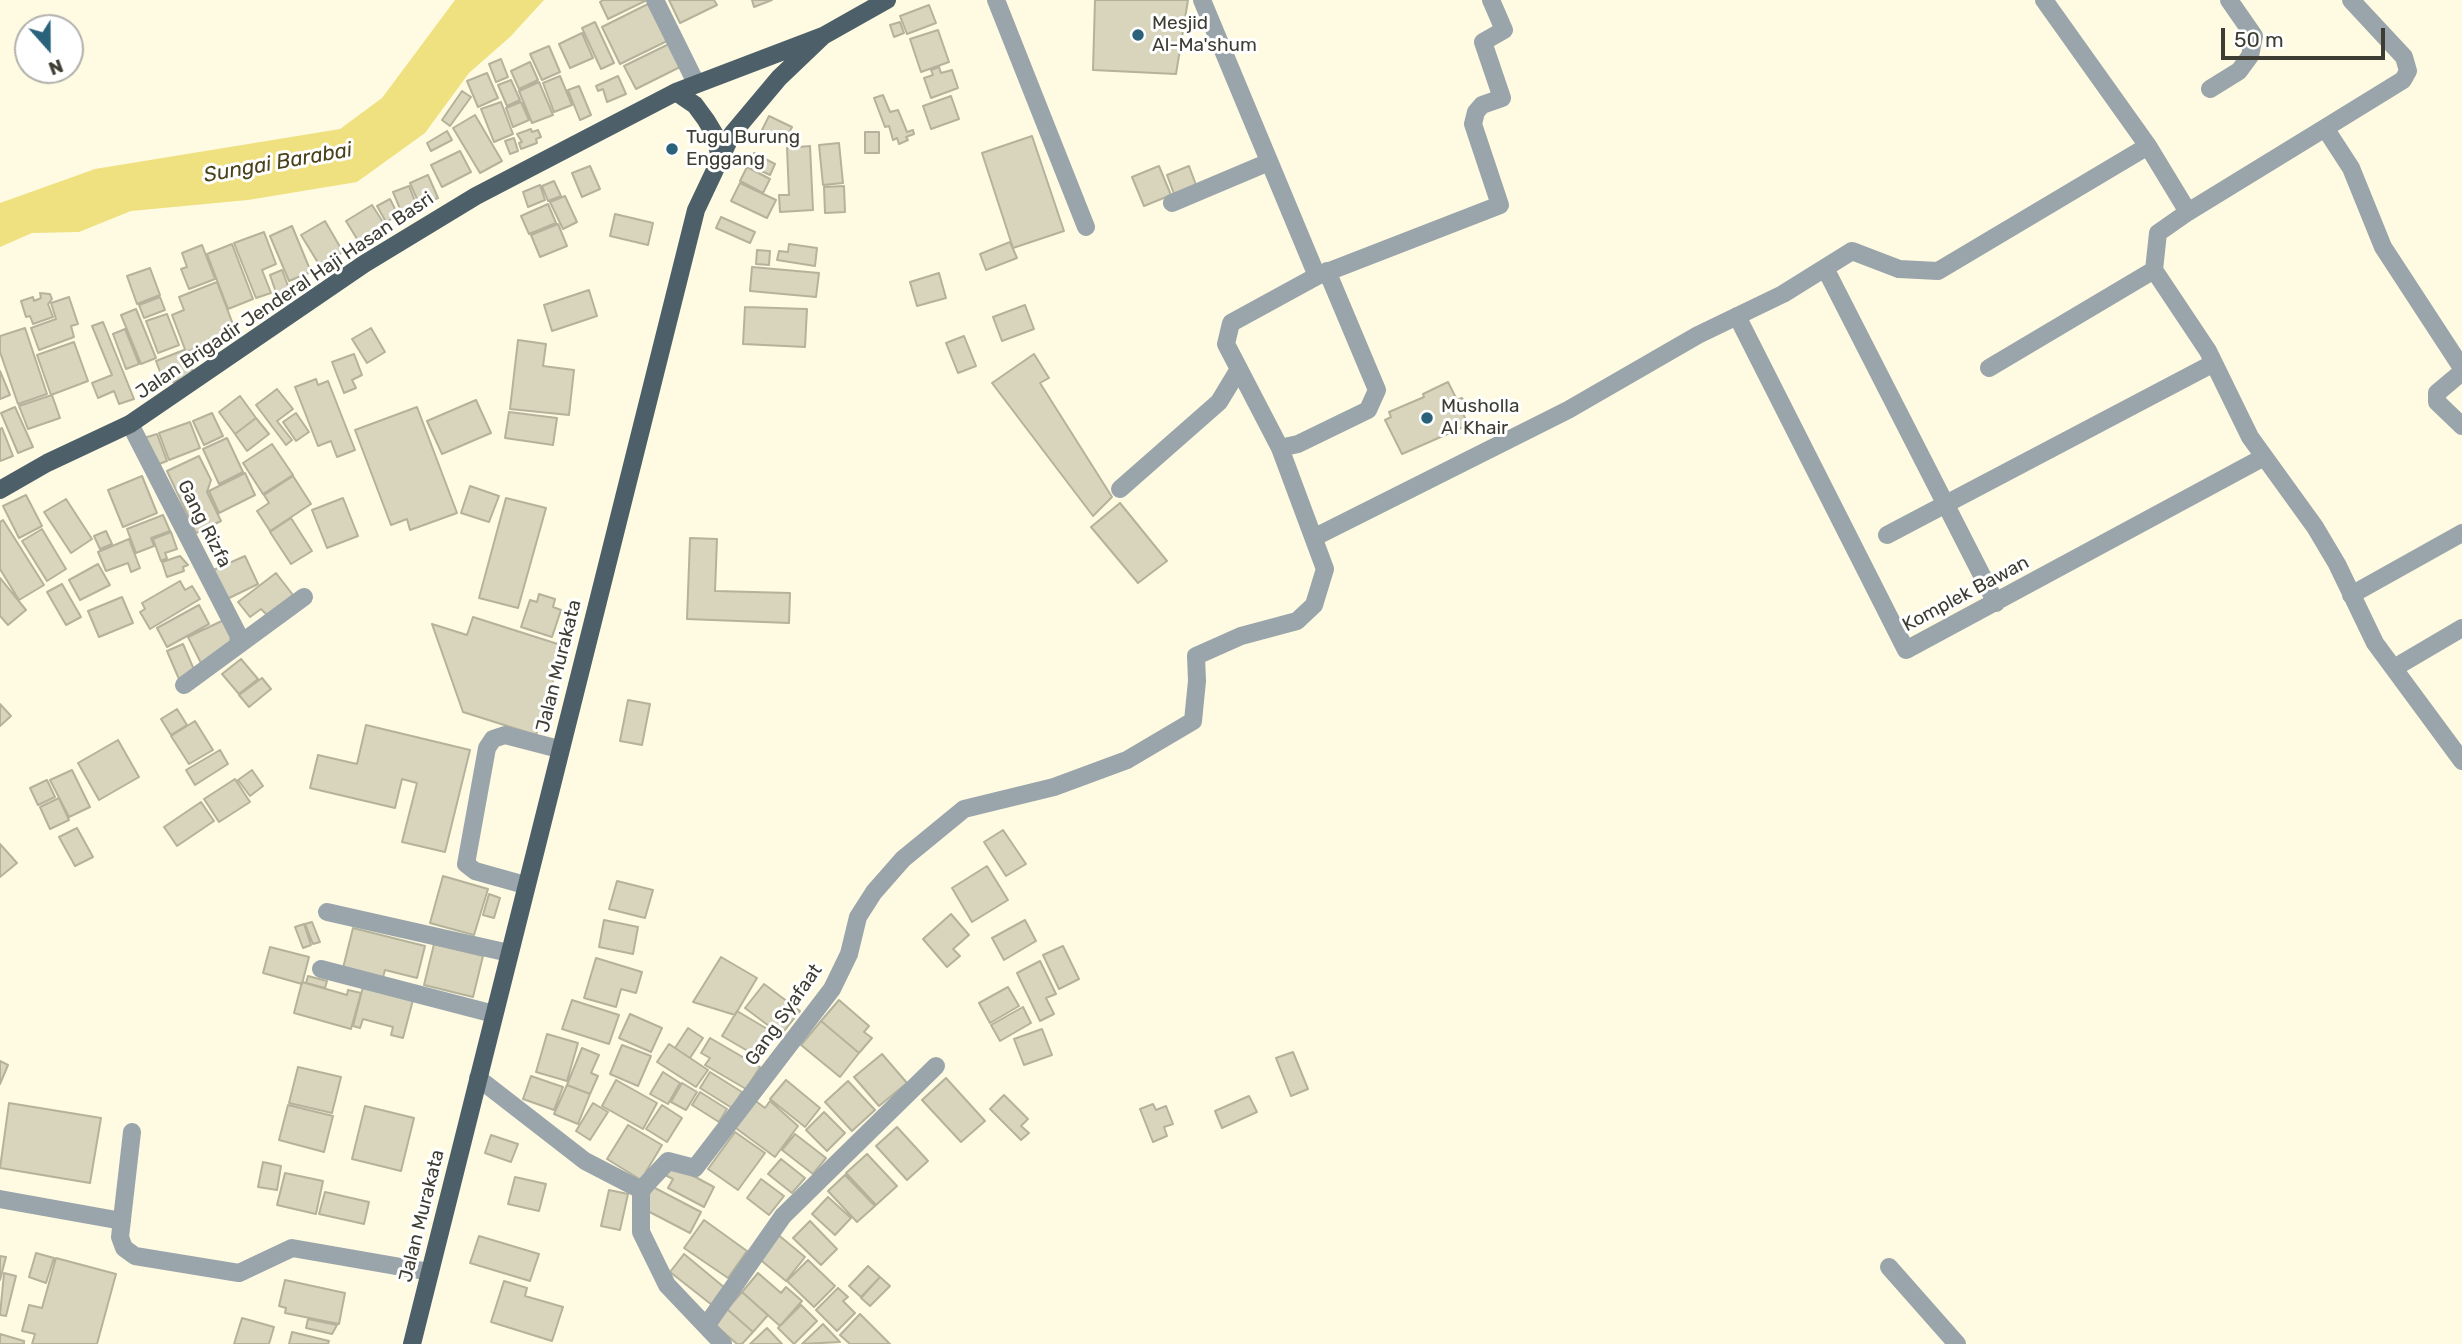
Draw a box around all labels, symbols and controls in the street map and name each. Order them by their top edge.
place label: Mesjid Al-Ma'shum [1152,13,1257,57]
north arrow [14,14,84,84]
scale bar [2224,14,2388,58]
marker: Mesjid Al-Ma'shum [1130,27,1146,43]
text: 50 m [2234,27,2284,52]
text: N [45,54,66,80]
place label: Tugu Burung Enggang [686,127,800,171]
water label: Sungai Barabai [202,138,354,188]
marker: Tugu Burung Enggang [664,141,680,157]
street label: Jalan Brigadir Jenderal Haji Hasan Basri [132,188,438,404]
place label: Musholla Al Khair [1441,396,1519,440]
marker: Musholla Al Khair [1419,410,1435,426]
street label: Gang Rizfa [172,476,236,572]
street label: Komplek Bawan [1899,551,2033,637]
street label: Jalan Murakata [532,597,586,735]
street label: Gang Syafaat [741,960,827,1070]
street label: Jalan Murakata [395,1147,449,1285]

